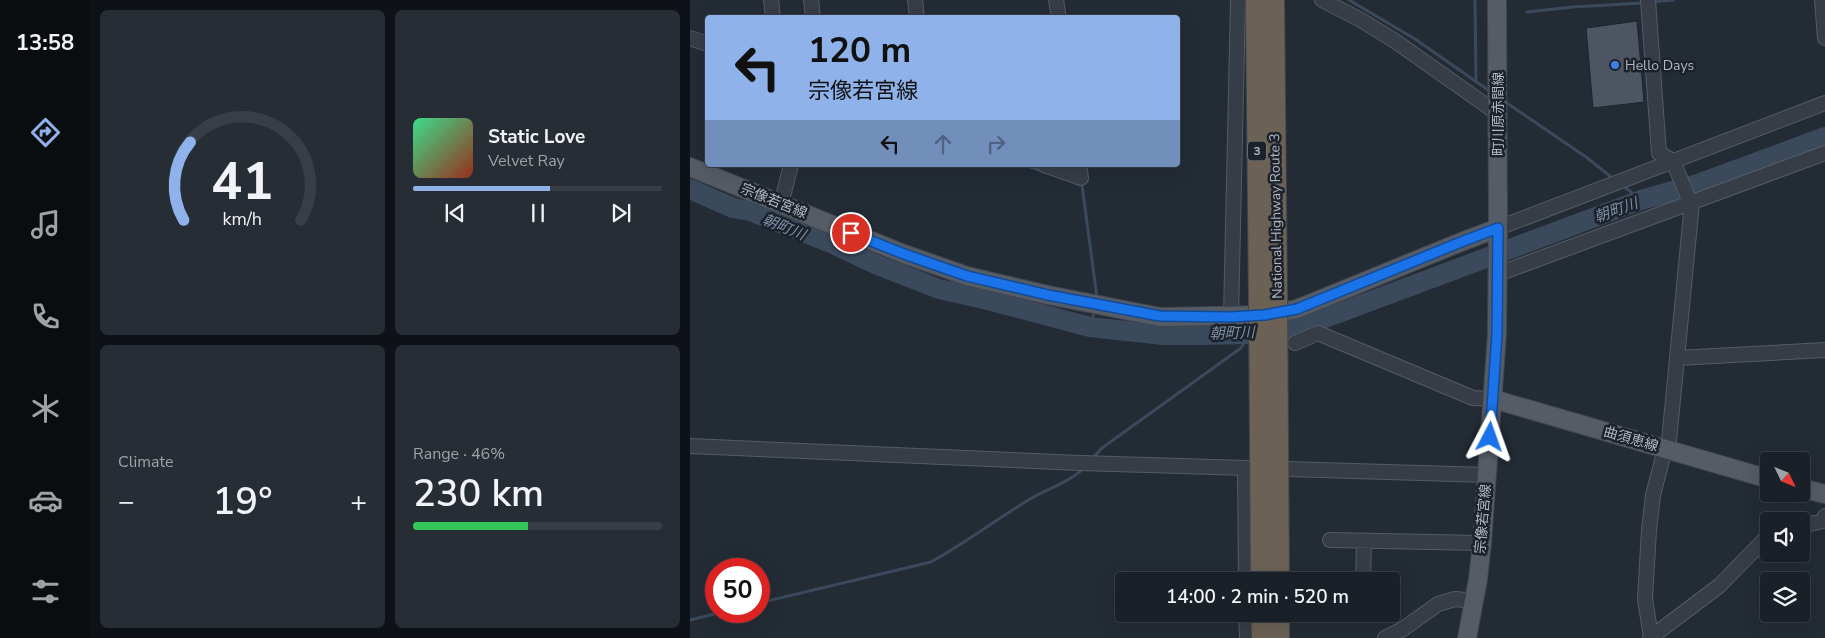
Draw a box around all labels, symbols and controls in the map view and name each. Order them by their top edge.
text: 120 m [808,27,911,74]
text: 13:58 [16,28,74,58]
icon: left [725,35,790,100]
place label: Hello Days [1625,56,1694,75]
marker: Hello Days [1609,59,1621,71]
street label: 町川原赤間線 [1489,72,1508,156]
text: 宗像若宮線 [808,76,918,106]
icon: directions [28,115,63,150]
text: Static Love [488,124,585,150]
icon: left [876,130,904,158]
icon: ahead [929,130,957,158]
icon: right [982,130,1010,158]
street label: National Highway Route 3 [1265,133,1287,299]
road number: 3 [1248,142,1266,160]
text: 41 [211,146,274,217]
text: Velvet Ray [488,150,565,172]
street label: 宗像若宮線 [738,179,810,223]
water label: 朝町川 [1591,192,1642,227]
icon: previous [441,199,469,227]
icon: pause [524,199,552,227]
icon: next [607,199,635,227]
icon: music [28,207,63,242]
text: km/h [223,207,262,231]
water label: 朝町川 [759,209,810,245]
pin [830,212,872,254]
icon: arrive [837,219,865,247]
icon: phone [28,299,63,334]
water label: 朝町川 [1209,322,1257,344]
icon: climate [28,391,63,426]
position arrow [1463,410,1515,462]
street label: 曲須恵線 [1601,422,1661,456]
text: Range · 46% [413,443,505,465]
text: Climate [118,451,173,473]
north arrow [1760,452,1810,502]
map controls [1760,452,1810,622]
text: 230 km [413,468,544,519]
text: 19° [213,476,272,527]
icon: car [28,483,63,518]
text: − [118,483,135,521]
text: + [350,483,367,521]
street label: 宗像若宮線 [1470,483,1496,555]
button: sound [1760,512,1810,562]
speed limit sign: 50 [705,558,770,623]
button: layers [1760,572,1810,622]
icon: filters [28,574,63,609]
text: 14:00 · 2 min · 520 m [1166,584,1349,610]

